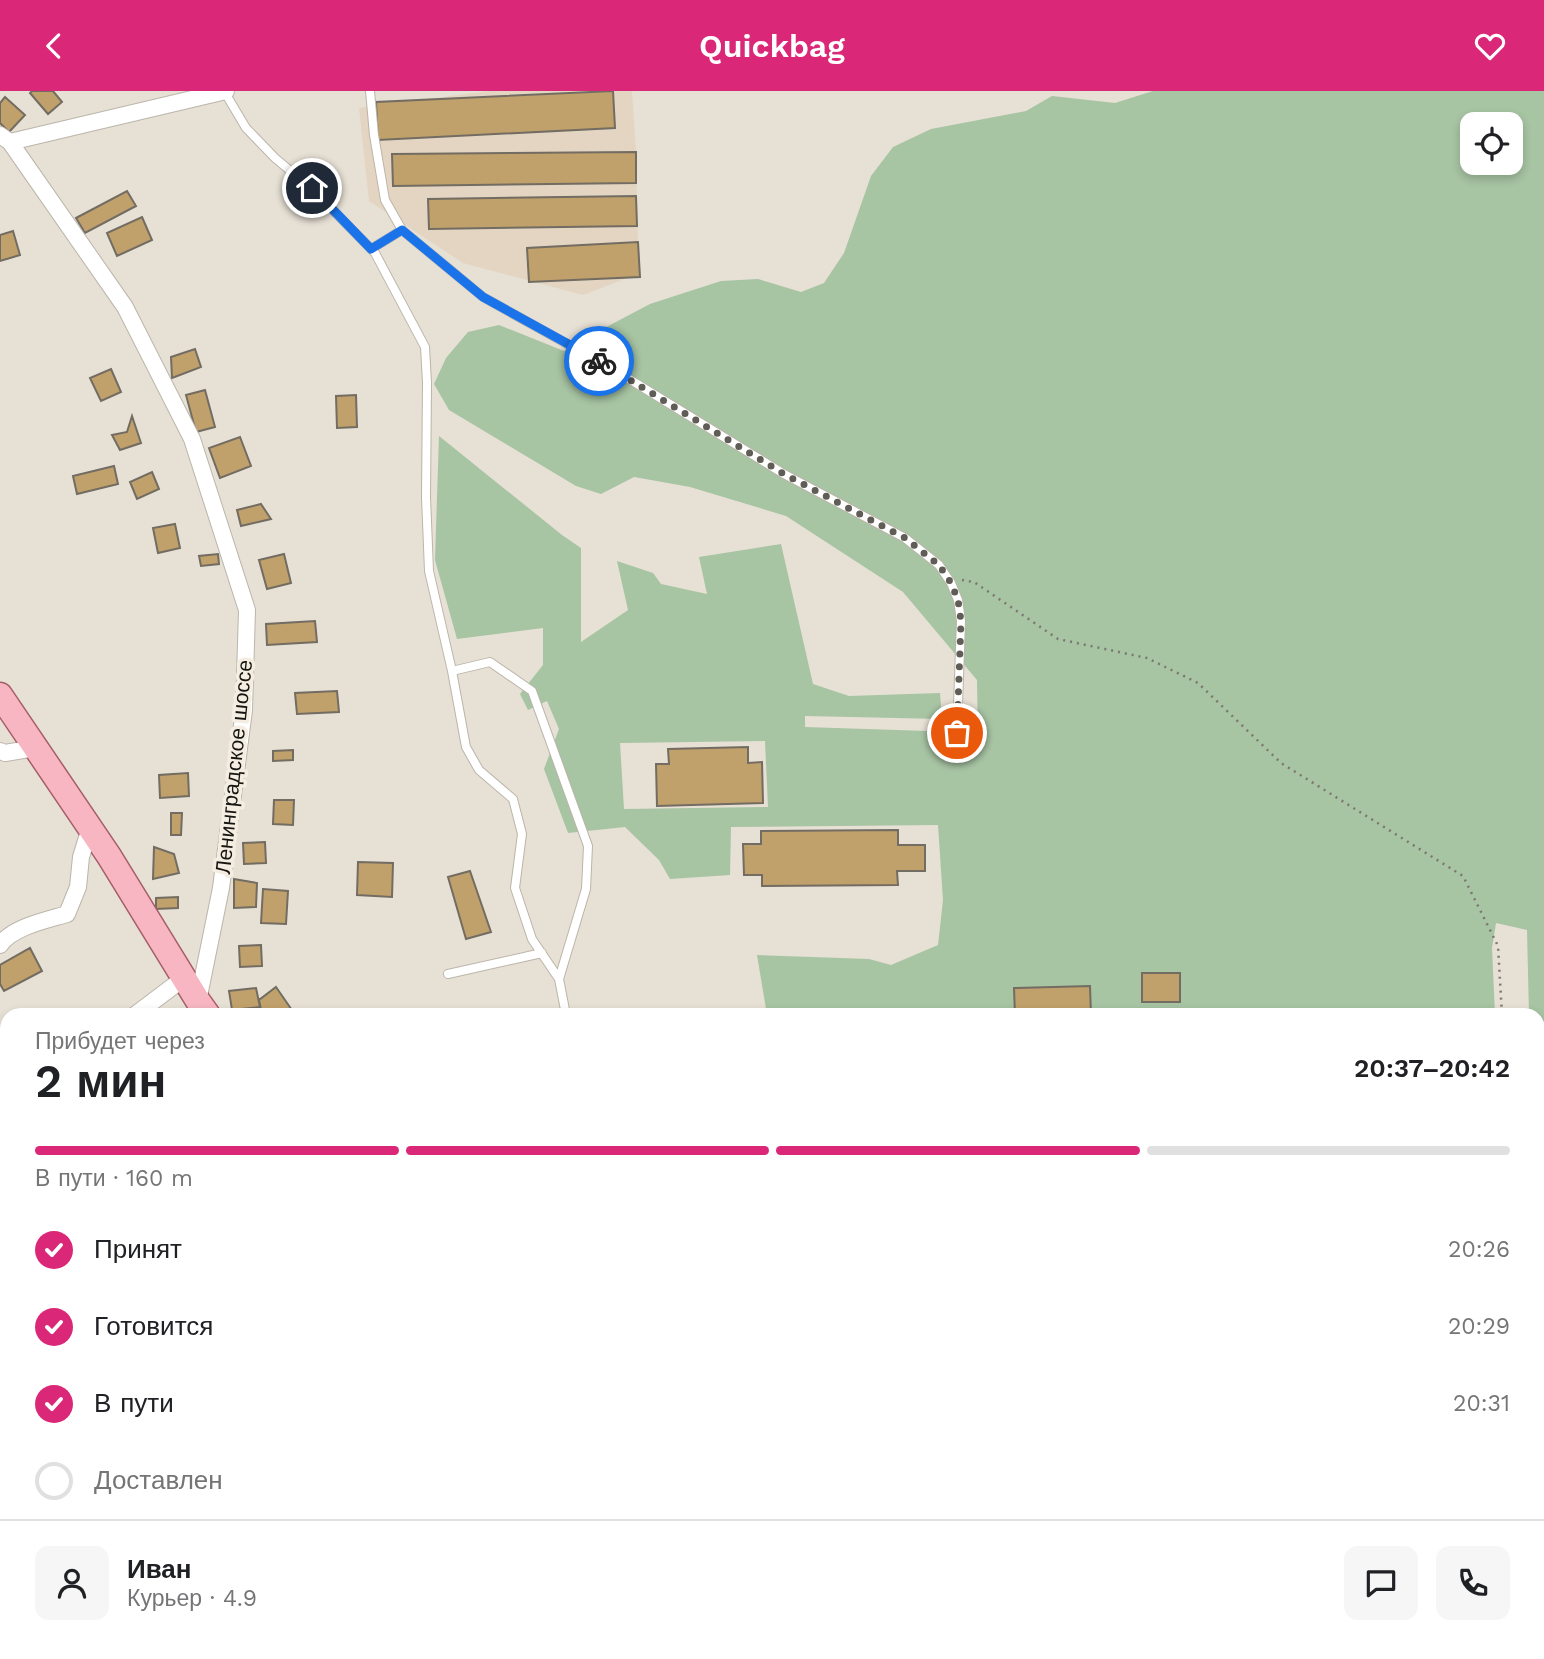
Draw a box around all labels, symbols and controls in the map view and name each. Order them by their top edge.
icon: back [35,27,73,65]
text: Quickbag [699,27,845,65]
icon: heart [1471,27,1509,65]
map controls [1460,112,1523,175]
button: locate [1460,112,1523,175]
pin [282,158,342,218]
icon: home [293,169,331,207]
courier [564,326,634,396]
icon: bike [580,342,618,380]
street label: Ленинградское шоссе [210,659,257,875]
pin [927,703,987,763]
icon: bag [938,714,976,752]
text: Прибудет через [35,1028,205,1055]
text: 20:37–20:42 [1354,1053,1510,1083]
text: 2 мин [35,1054,166,1108]
text: В пути · 160 m [35,1165,193,1192]
icon: check [35,1231,73,1269]
text: Принят [94,1234,182,1264]
text: 20:26 [1448,1236,1510,1263]
icon: check [35,1308,73,1346]
text: Готовится [94,1311,213,1341]
text: 20:29 [1448,1313,1510,1340]
icon: check [35,1385,73,1423]
text: В пути [94,1388,174,1418]
text: 20:31 [1453,1390,1510,1417]
text: Доставлен [94,1465,223,1495]
button: person [35,1546,109,1620]
button: chat [1344,1546,1418,1620]
button: phone [1436,1546,1510,1620]
text: Иван [127,1554,192,1584]
text: Курьер · 4.9 [127,1585,257,1612]

